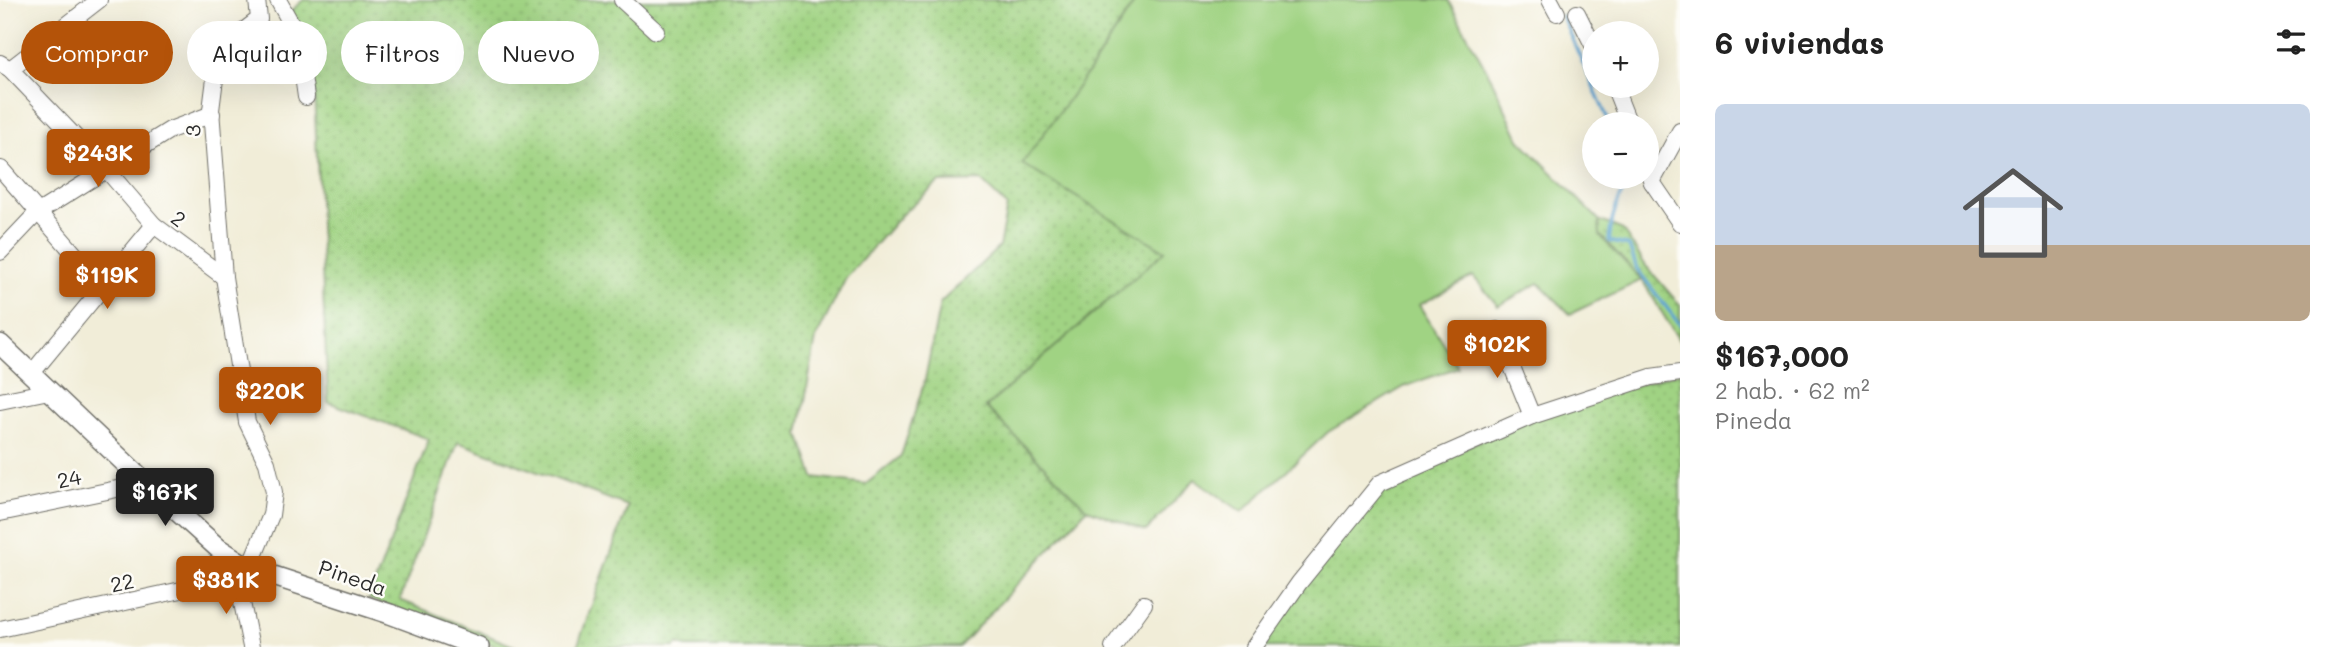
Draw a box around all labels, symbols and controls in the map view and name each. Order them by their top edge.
chip: Comprar [21,21,173,84]
chip: Alquilar [187,21,327,84]
chip: Filtros [341,21,464,84]
chip: Nuevo [478,21,599,84]
map controls [1582,21,1659,189]
button: + [1582,21,1659,98]
text: 6 viviendas [1715,22,1884,62]
icon: filters [2272,23,2310,61]
button: − [1582,112,1659,189]
street label: 3 [178,124,206,138]
pin: $243K [49,130,147,189]
text: $243K [63,137,133,167]
icon: home [1950,150,2076,276]
street label: 2 [166,204,192,232]
pin: $119K [58,252,156,311]
text: $119K [75,259,139,289]
pin: $102K [1448,320,1546,380]
text: $102K [1463,328,1531,358]
text: $167,000 [1715,335,1849,375]
pin: $220K [221,368,319,427]
text: $220K [235,375,305,405]
text: 2 hab. · 62 m² [1715,375,1870,405]
text: Pineda [1715,405,1792,435]
street label: 24 [54,462,84,494]
pin: $167K [116,468,214,528]
text: $167K [132,476,198,506]
street label: Pineda [315,553,391,601]
pin: $381K [177,556,275,616]
text: $381K [192,564,260,594]
street label: 22 [108,566,136,598]

